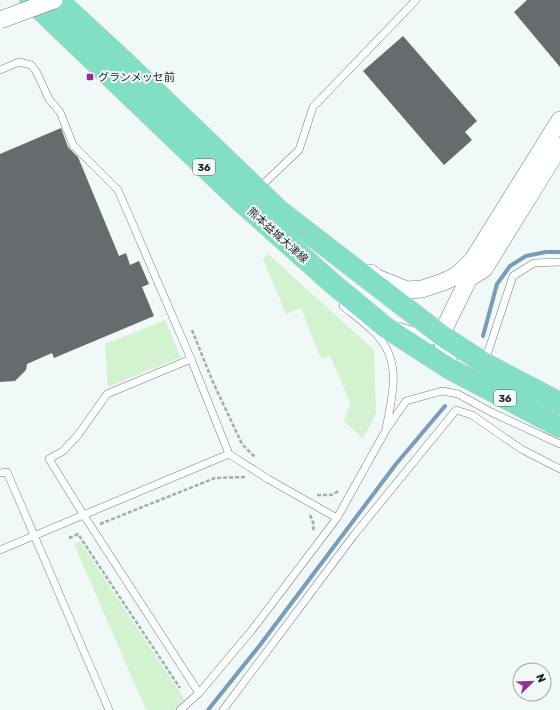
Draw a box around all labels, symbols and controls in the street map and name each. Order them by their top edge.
place label: グランメッセ前 [98,71,175,84]
marker: グランメッセ前 [85,72,95,82]
road number: 36 [193,159,215,175]
street label: 熊本益城大津線 [245,205,311,266]
road number: 36 [494,390,516,406]
north arrow [512,662,552,702]
text: N [533,672,548,685]

